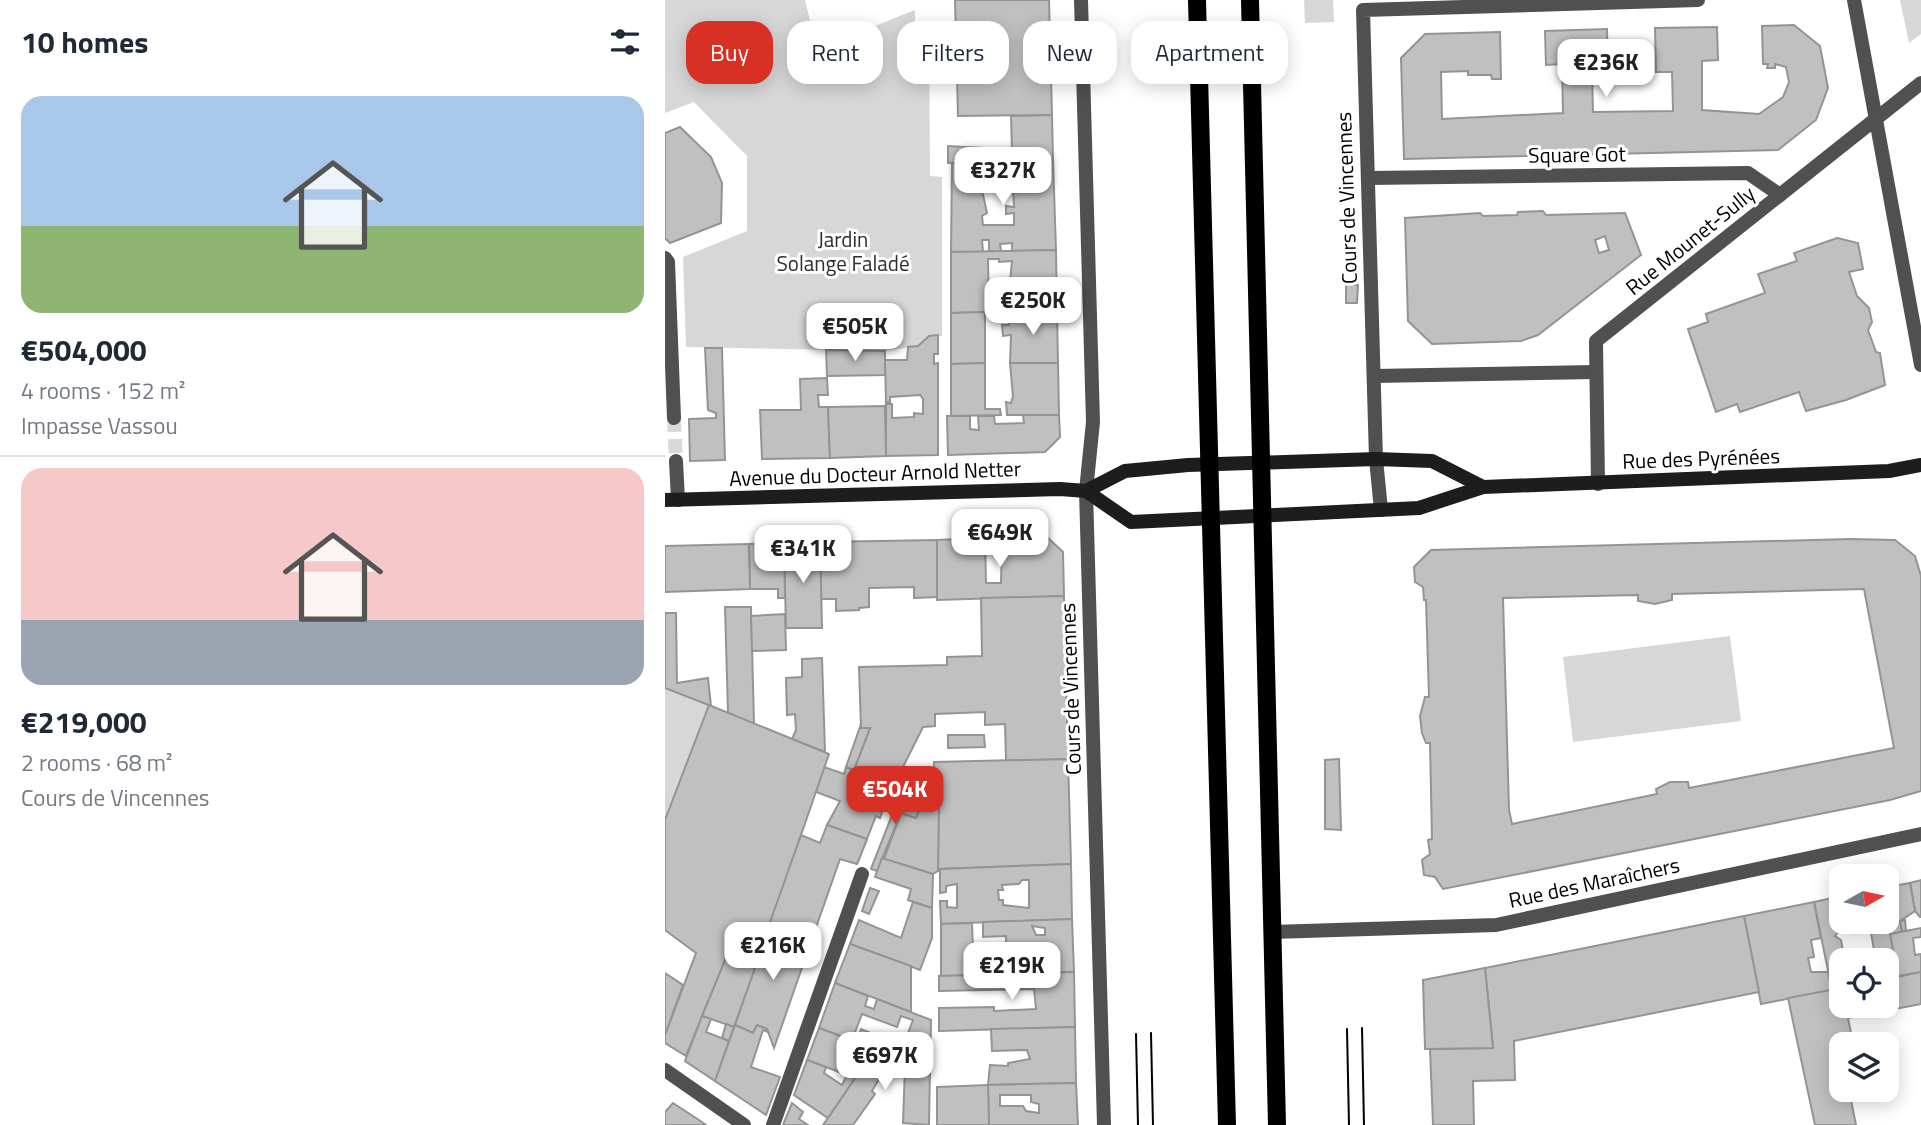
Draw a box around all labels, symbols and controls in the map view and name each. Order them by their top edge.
text: 10 homes [21,19,148,65]
chip: Buy [686,21,773,84]
chip: Rent [787,21,883,84]
chip: Filters [897,21,1009,84]
chip: New [1023,21,1117,84]
chip: Apartment [1131,21,1288,84]
icon: filters [606,23,644,61]
pin: €236K [1557,40,1655,99]
text: €236K [1573,44,1639,79]
street label: Cours de Vincennes [1327,111,1365,285]
street label: Square Got [1528,137,1627,171]
icon: home [270,142,396,268]
pin: €327K [954,148,1052,207]
text: €327K [970,152,1036,187]
street label: Rue Mounet-Sully [1618,178,1762,302]
park label: Jardin Solange Faladé [776,223,910,279]
pin: €250K [984,278,1082,337]
text: €250K [1000,282,1066,317]
pin: €505K [806,304,904,363]
text: €505K [822,308,888,343]
text: €504,000 [21,327,147,373]
text: 4 rooms · 152 m² [21,373,185,408]
text: Impasse Vassou [21,408,178,443]
street label: Rue des Pyrénées [1622,439,1780,477]
street label: Avenue du Docteur Arnold Netter [729,452,1021,494]
pin: €649K [951,510,1049,569]
icon: home [270,514,396,640]
text: €649K [967,514,1033,549]
pin: €341K [754,526,852,585]
text: €341K [770,530,836,565]
street label: Cours de Vincennes [1051,602,1089,776]
text: €219,000 [21,699,147,745]
text: 2 rooms · 68 m² [21,745,172,780]
pin: €504K [846,766,944,826]
text: €504K [862,771,928,806]
text: Cours de Vincennes [21,780,210,815]
street label: Rue des Maraîchers [1506,848,1682,916]
north arrow [1829,864,1899,934]
map controls [1829,864,1899,1102]
pin: €216K [724,922,822,982]
text: €216K [740,927,806,962]
pin: €219K [963,942,1061,1002]
text: €219K [979,947,1045,982]
button: locate [1829,948,1899,1018]
pin: €697K [836,1032,934,1092]
button: layers [1829,1032,1899,1102]
text: €697K [852,1037,918,1072]

